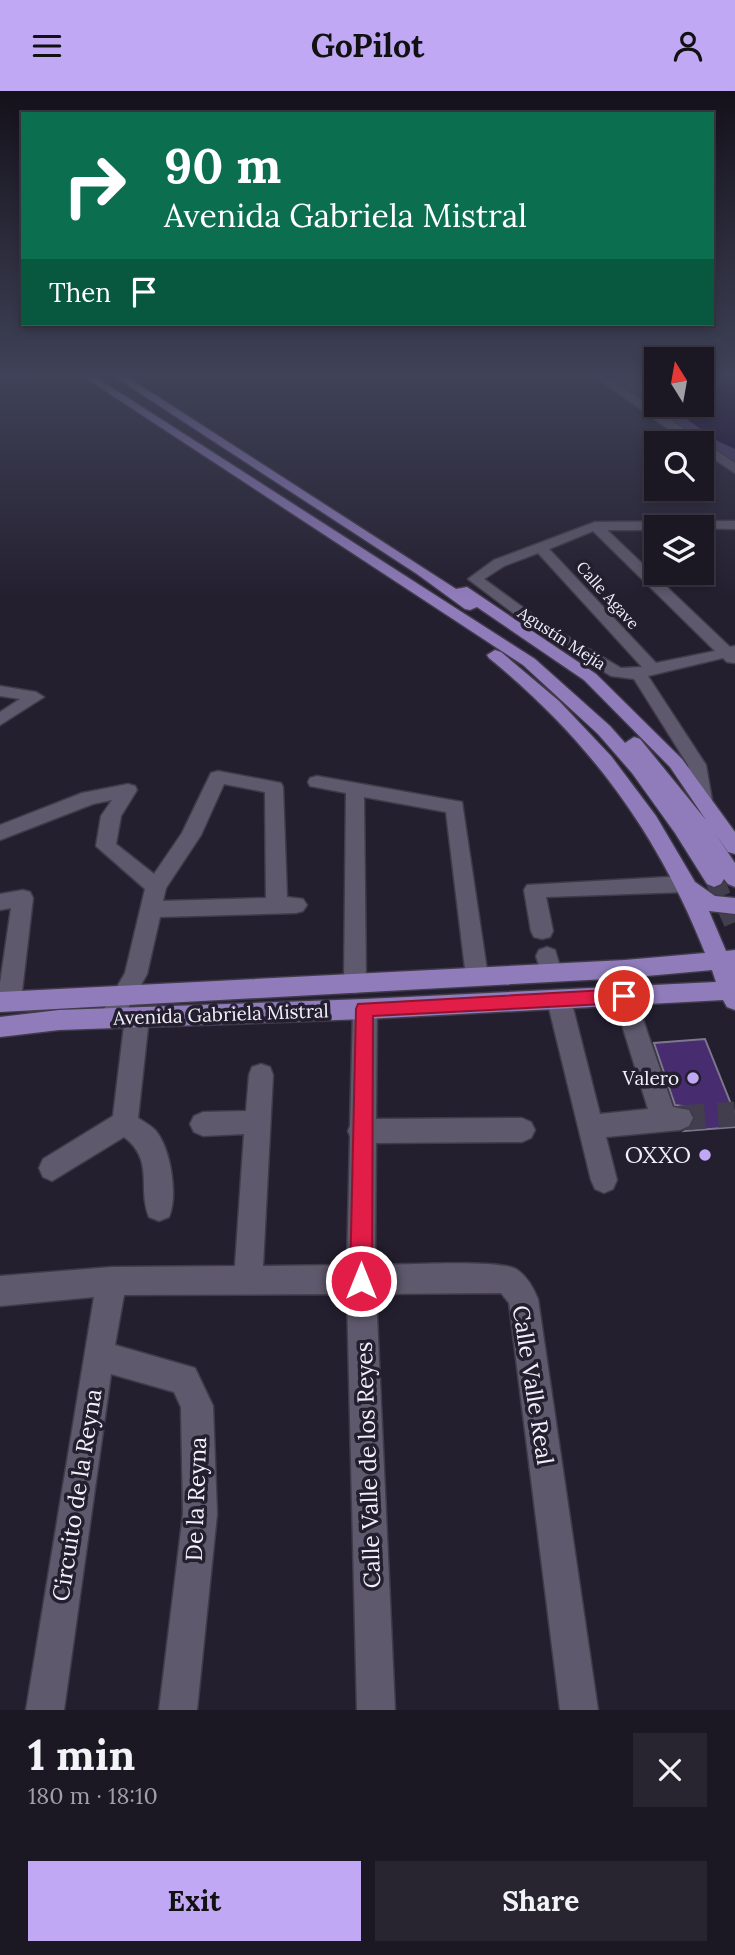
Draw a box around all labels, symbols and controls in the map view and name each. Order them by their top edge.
text: GoPilot [311,25,424,66]
icon: menu [28,27,66,65]
icon: person [669,27,707,65]
text: 90 m [164,134,281,196]
icon: right [49,140,140,231]
text: Avenida Gabriela Mistral [164,195,527,236]
icon: arrive [125,273,163,311]
text: Then [49,276,111,309]
north arrow [644,347,714,417]
map controls [644,347,714,585]
button: search [644,431,714,501]
button: layers [644,515,714,585]
street label: Calle Agave [572,557,644,633]
street label: Agustín Mejía [514,602,610,674]
pin [594,966,654,1026]
icon: arrive [605,977,643,1015]
street label: Avenida Gabriela Mistral [112,998,329,1030]
place label: Valero [622,1066,679,1090]
marker: Valero [685,1070,701,1086]
place label: OXXO [625,1140,691,1169]
marker: OXXO [697,1147,713,1163]
position arrow [324,1244,398,1318]
street label: Calle Valle Real [507,1303,560,1467]
street label: Calle Valle de los Reyes [349,1341,386,1589]
street label: Circuito de la Reyna [45,1387,108,1603]
street label: De la Reyna [179,1436,212,1562]
text: 1 min [28,1728,135,1782]
button: close [633,1733,707,1807]
text: 180 m · 18:10 [28,1781,158,1810]
button: Exit [28,1861,361,1941]
button: Share [375,1861,707,1941]

